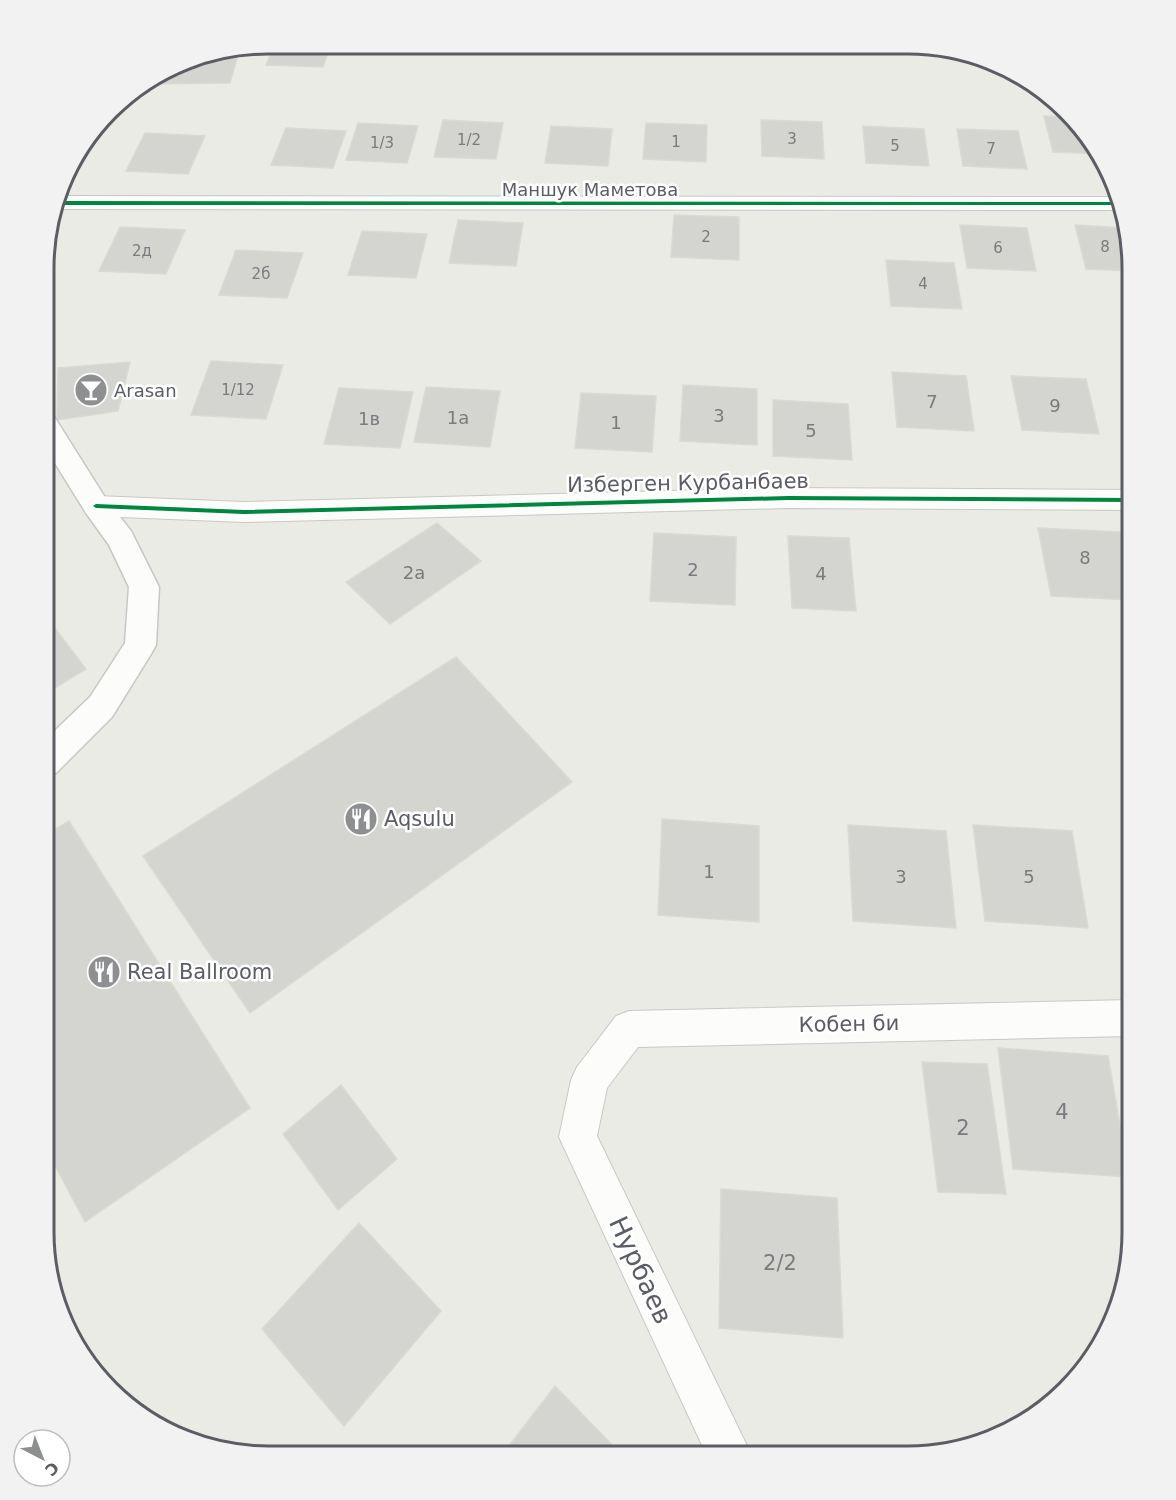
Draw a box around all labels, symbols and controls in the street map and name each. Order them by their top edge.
house number: 3 [787,130,797,148]
house number: 1/2 [457,131,481,149]
house number: 1 [671,133,681,151]
house number: 1/3 [370,134,394,152]
house number: 5 [890,137,900,155]
house number: 7 [986,140,996,158]
street label: Маншук Маметова [502,179,678,200]
house number: 2 [701,228,711,246]
house number: 8 [1100,238,1110,256]
house number: 6 [993,239,1003,257]
house number: 2д [132,242,152,260]
house number: 2б [252,265,270,283]
house number: 4 [918,275,928,293]
bar icon: Arasan [73,372,109,408]
place label: Arasan [114,380,177,401]
house number: 1/12 [221,381,255,399]
house number: 7 [926,391,938,412]
house number: 9 [1049,395,1061,416]
house number: 3 [713,405,725,426]
house number: 1а [447,407,469,428]
house number: 1в [358,408,380,429]
house number: 1 [610,412,622,433]
house number: 5 [805,420,817,441]
street label: Изберген Курбанбаев [567,469,809,497]
house number: 8 [1079,547,1091,568]
house number: 2 [687,559,699,580]
house number: 2а [403,562,425,583]
house number: 4 [815,563,827,584]
restaurant icon: Aqsulu [343,801,379,837]
place label: Aqsulu [384,807,455,831]
house number: 1 [703,861,715,882]
house number: 3 [895,866,907,887]
house number: 5 [1023,866,1035,887]
restaurant icon: Real Ballroom [86,954,122,990]
place label: Real Ballroom [127,960,272,984]
street label: Кобен би [798,1011,900,1037]
house number: 4 [1055,1100,1069,1124]
house number: 2 [956,1116,970,1140]
street label: Нурбаев [603,1212,679,1328]
house number: 2/2 [763,1251,797,1275]
north arrow [12,1428,72,1488]
text: С [41,1458,62,1480]

